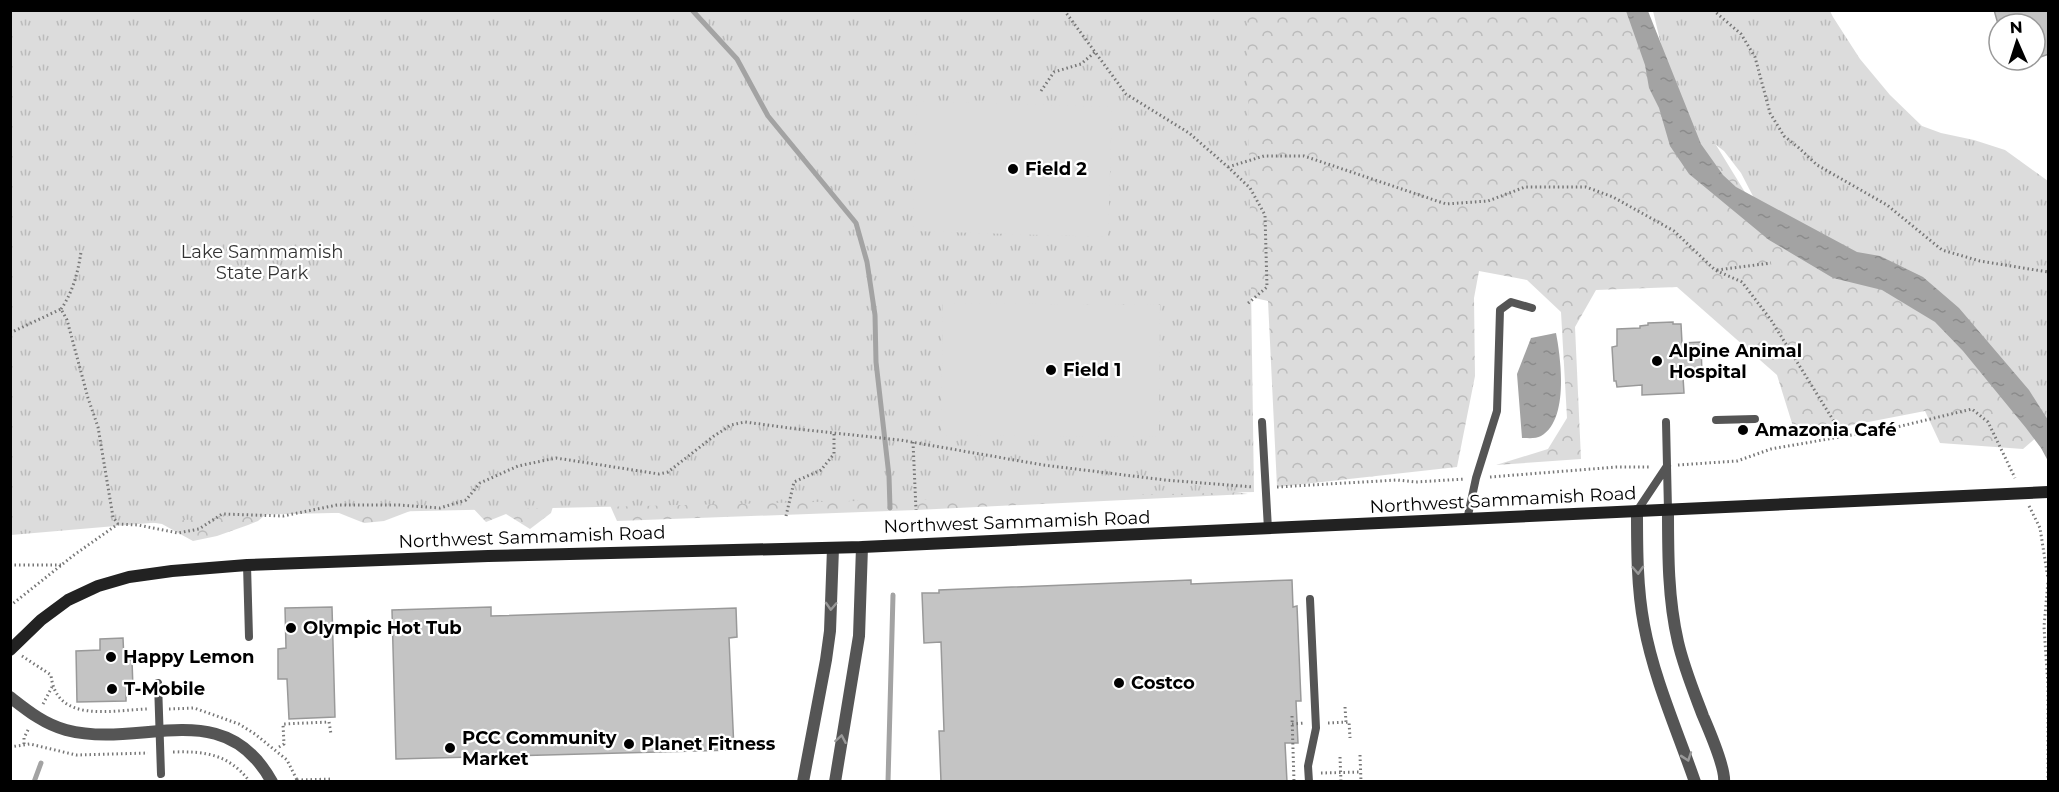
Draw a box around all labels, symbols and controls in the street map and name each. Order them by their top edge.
north arrow [1987,12,2047,72]
text: N [2009,18,2023,37]
place label: Field 2 [1025,158,1087,180]
marker: Field 2 [1006,162,1020,176]
park label: Lake Sammamish State Park [181,241,343,284]
place label: Alpine Animal Hospital [1668,340,1802,383]
marker: Alpine Animal Hospital [1650,354,1664,368]
place label: Field 1 [1063,359,1121,381]
marker: Field 1 [1044,363,1058,377]
place label: Amazonia Café [1754,419,1897,441]
marker: Amazonia Café [1736,423,1750,437]
street label: Northwest Sammamish Road [1369,482,1637,518]
street label: Northwest Sammamish Road [883,506,1151,538]
street label: Northwest Sammamish Road [398,521,666,553]
one-way arrow [1632,565,1645,574]
one-way arrow [825,602,838,611]
place label: Olympic Hot Tub [303,617,462,639]
marker: Olympic Hot Tub [284,621,298,635]
place label: Happy Lemon [123,646,254,668]
marker: Happy Lemon [104,650,118,664]
place label: Costco [1131,672,1195,694]
marker: Costco [1112,676,1126,690]
place label: T-Mobile [124,678,205,700]
marker: T-Mobile [105,682,119,696]
place label: PCC Community Market [462,727,617,770]
place label: Planet Fitness [641,733,776,755]
one-way arrow [834,735,847,745]
marker: Planet Fitness [622,737,636,751]
marker: PCC Community Market [443,741,457,755]
one-way arrow [1679,751,1692,762]

